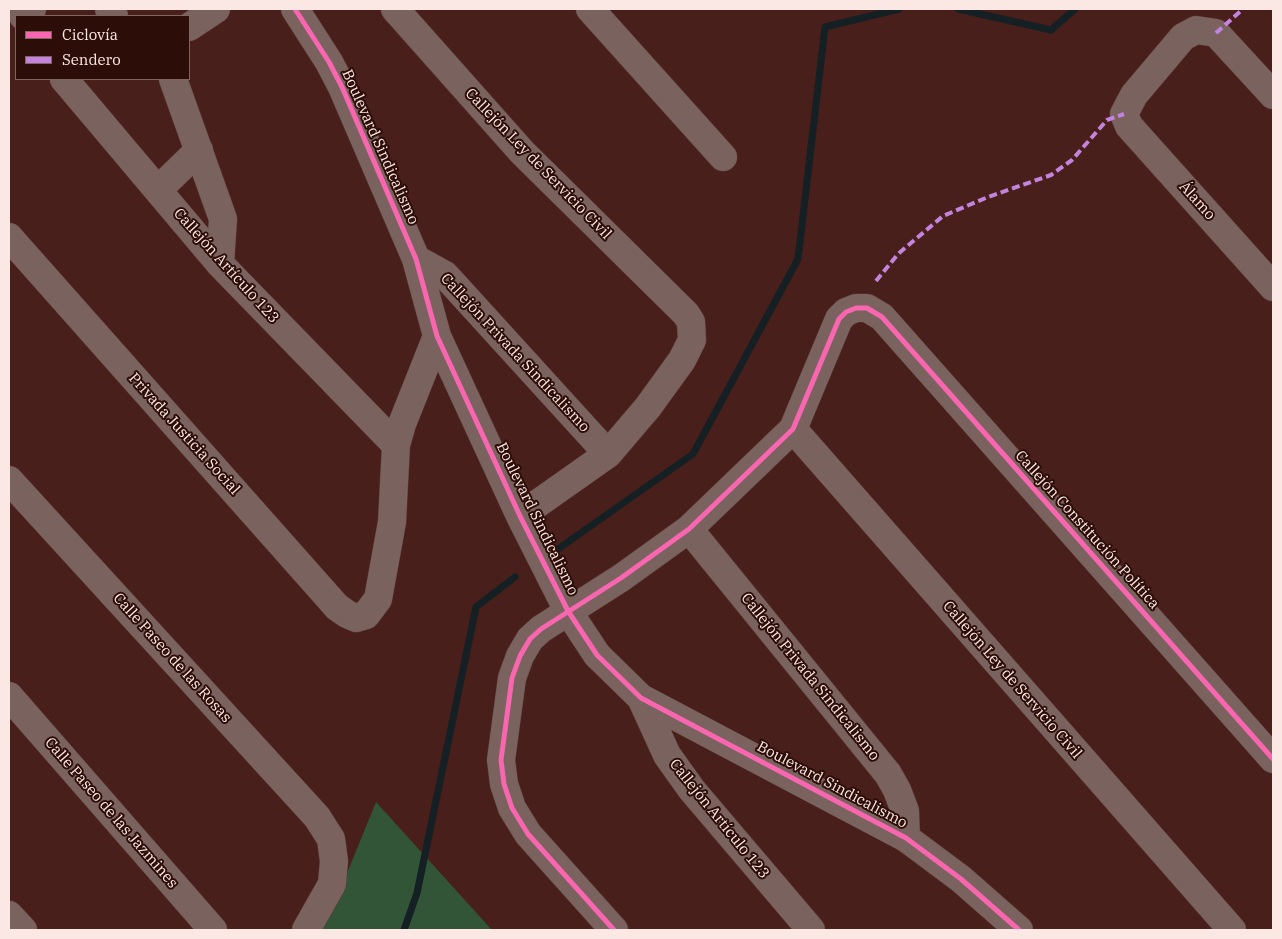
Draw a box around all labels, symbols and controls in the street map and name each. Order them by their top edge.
legend [15,15,190,80]
text: Ciclovía [62,25,118,44]
text: Sendero [62,50,121,69]
street label: Boulevard Sindicalismo [338,67,422,227]
street label: Callejón Ley de Servicio Civil [461,85,615,243]
street label: Álamo [1175,178,1219,224]
street label: Callejón Artículo 123 [170,205,282,327]
street label: Callejón Privada Sindicalismo [437,270,593,436]
street label: Privada Justicia Social [125,369,243,499]
street label: Boulevard Sindicalismo [492,440,582,598]
street label: Callejón Constitución Política [1011,447,1163,613]
street label: Calle Paseo de las Rosas [109,589,235,727]
street label: Callejón Privada Sindicalismo [737,590,883,764]
street label: Callejón Ley de Servicio Civil [939,598,1085,762]
street label: Calle Paseo de las Jazmines [41,734,181,892]
street label: Boulevard Sindicalismo [754,738,910,832]
street label: Callejón Artículo 123 [665,756,773,882]

